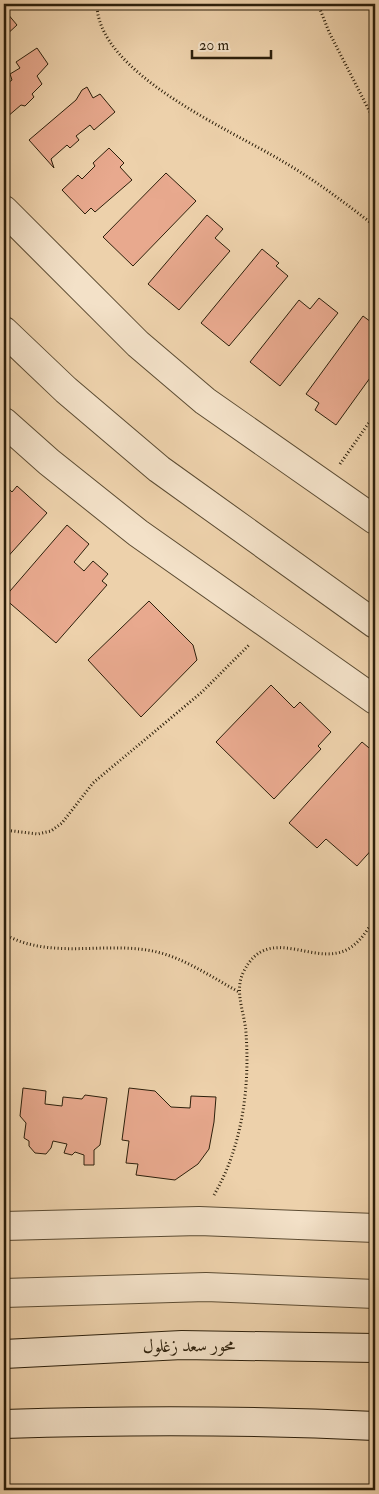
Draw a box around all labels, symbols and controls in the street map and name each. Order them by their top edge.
scale bar [192,28,270,60]
text: 20 m [199,36,229,55]
street label: محور سعد زغلول [143,1334,236,1358]

